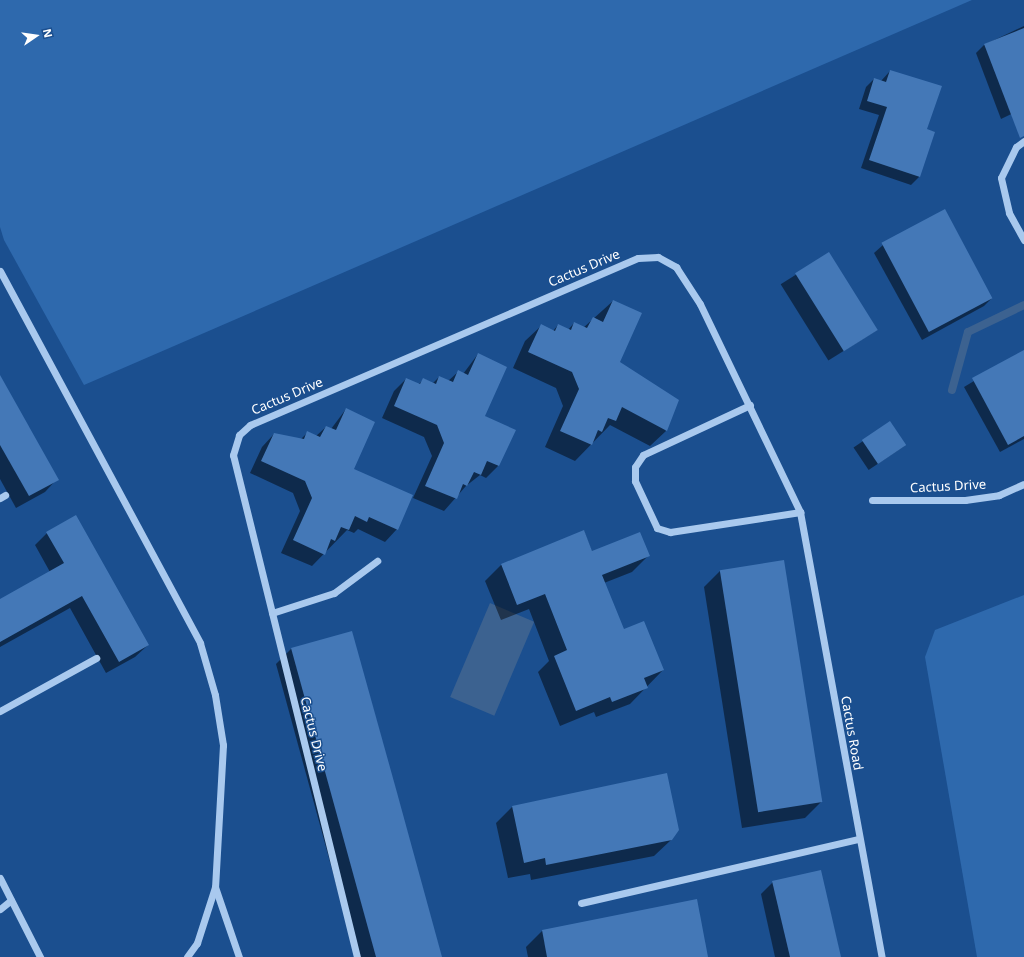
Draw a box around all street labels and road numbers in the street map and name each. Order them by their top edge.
street label: Cactus Drive [546,246,622,290]
street label: Cactus Drive [249,374,325,418]
street label: Cactus Drive [910,476,986,496]
street label: Cactus Drive [297,695,331,773]
street label: Cactus Road [838,695,866,771]

